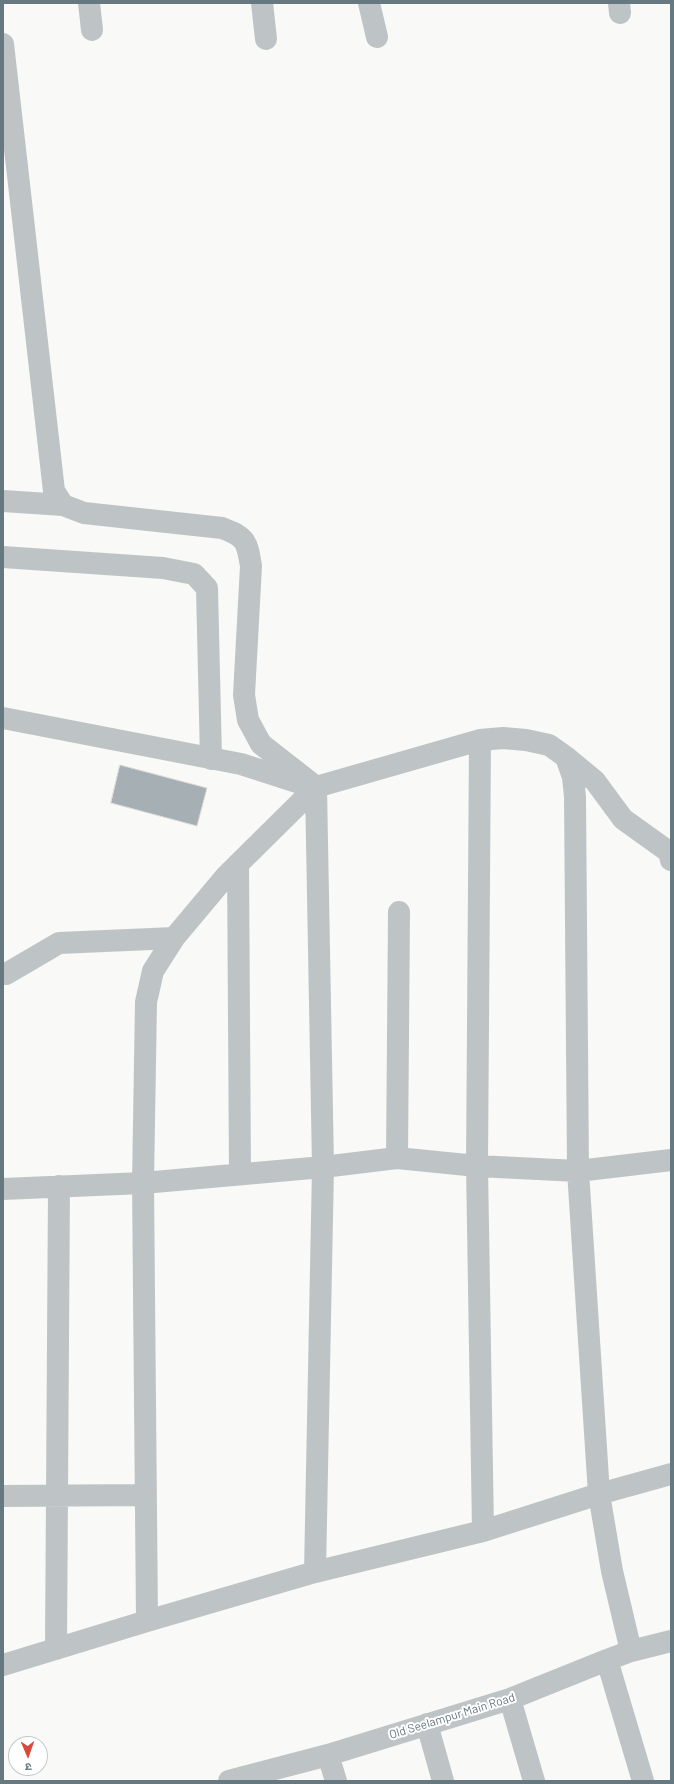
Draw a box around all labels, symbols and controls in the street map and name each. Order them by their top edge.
street label: Old Seelampur Main Road [387,1690,517,1742]
north arrow [8,1736,48,1776]
text: उ [25,1761,32,1774]

